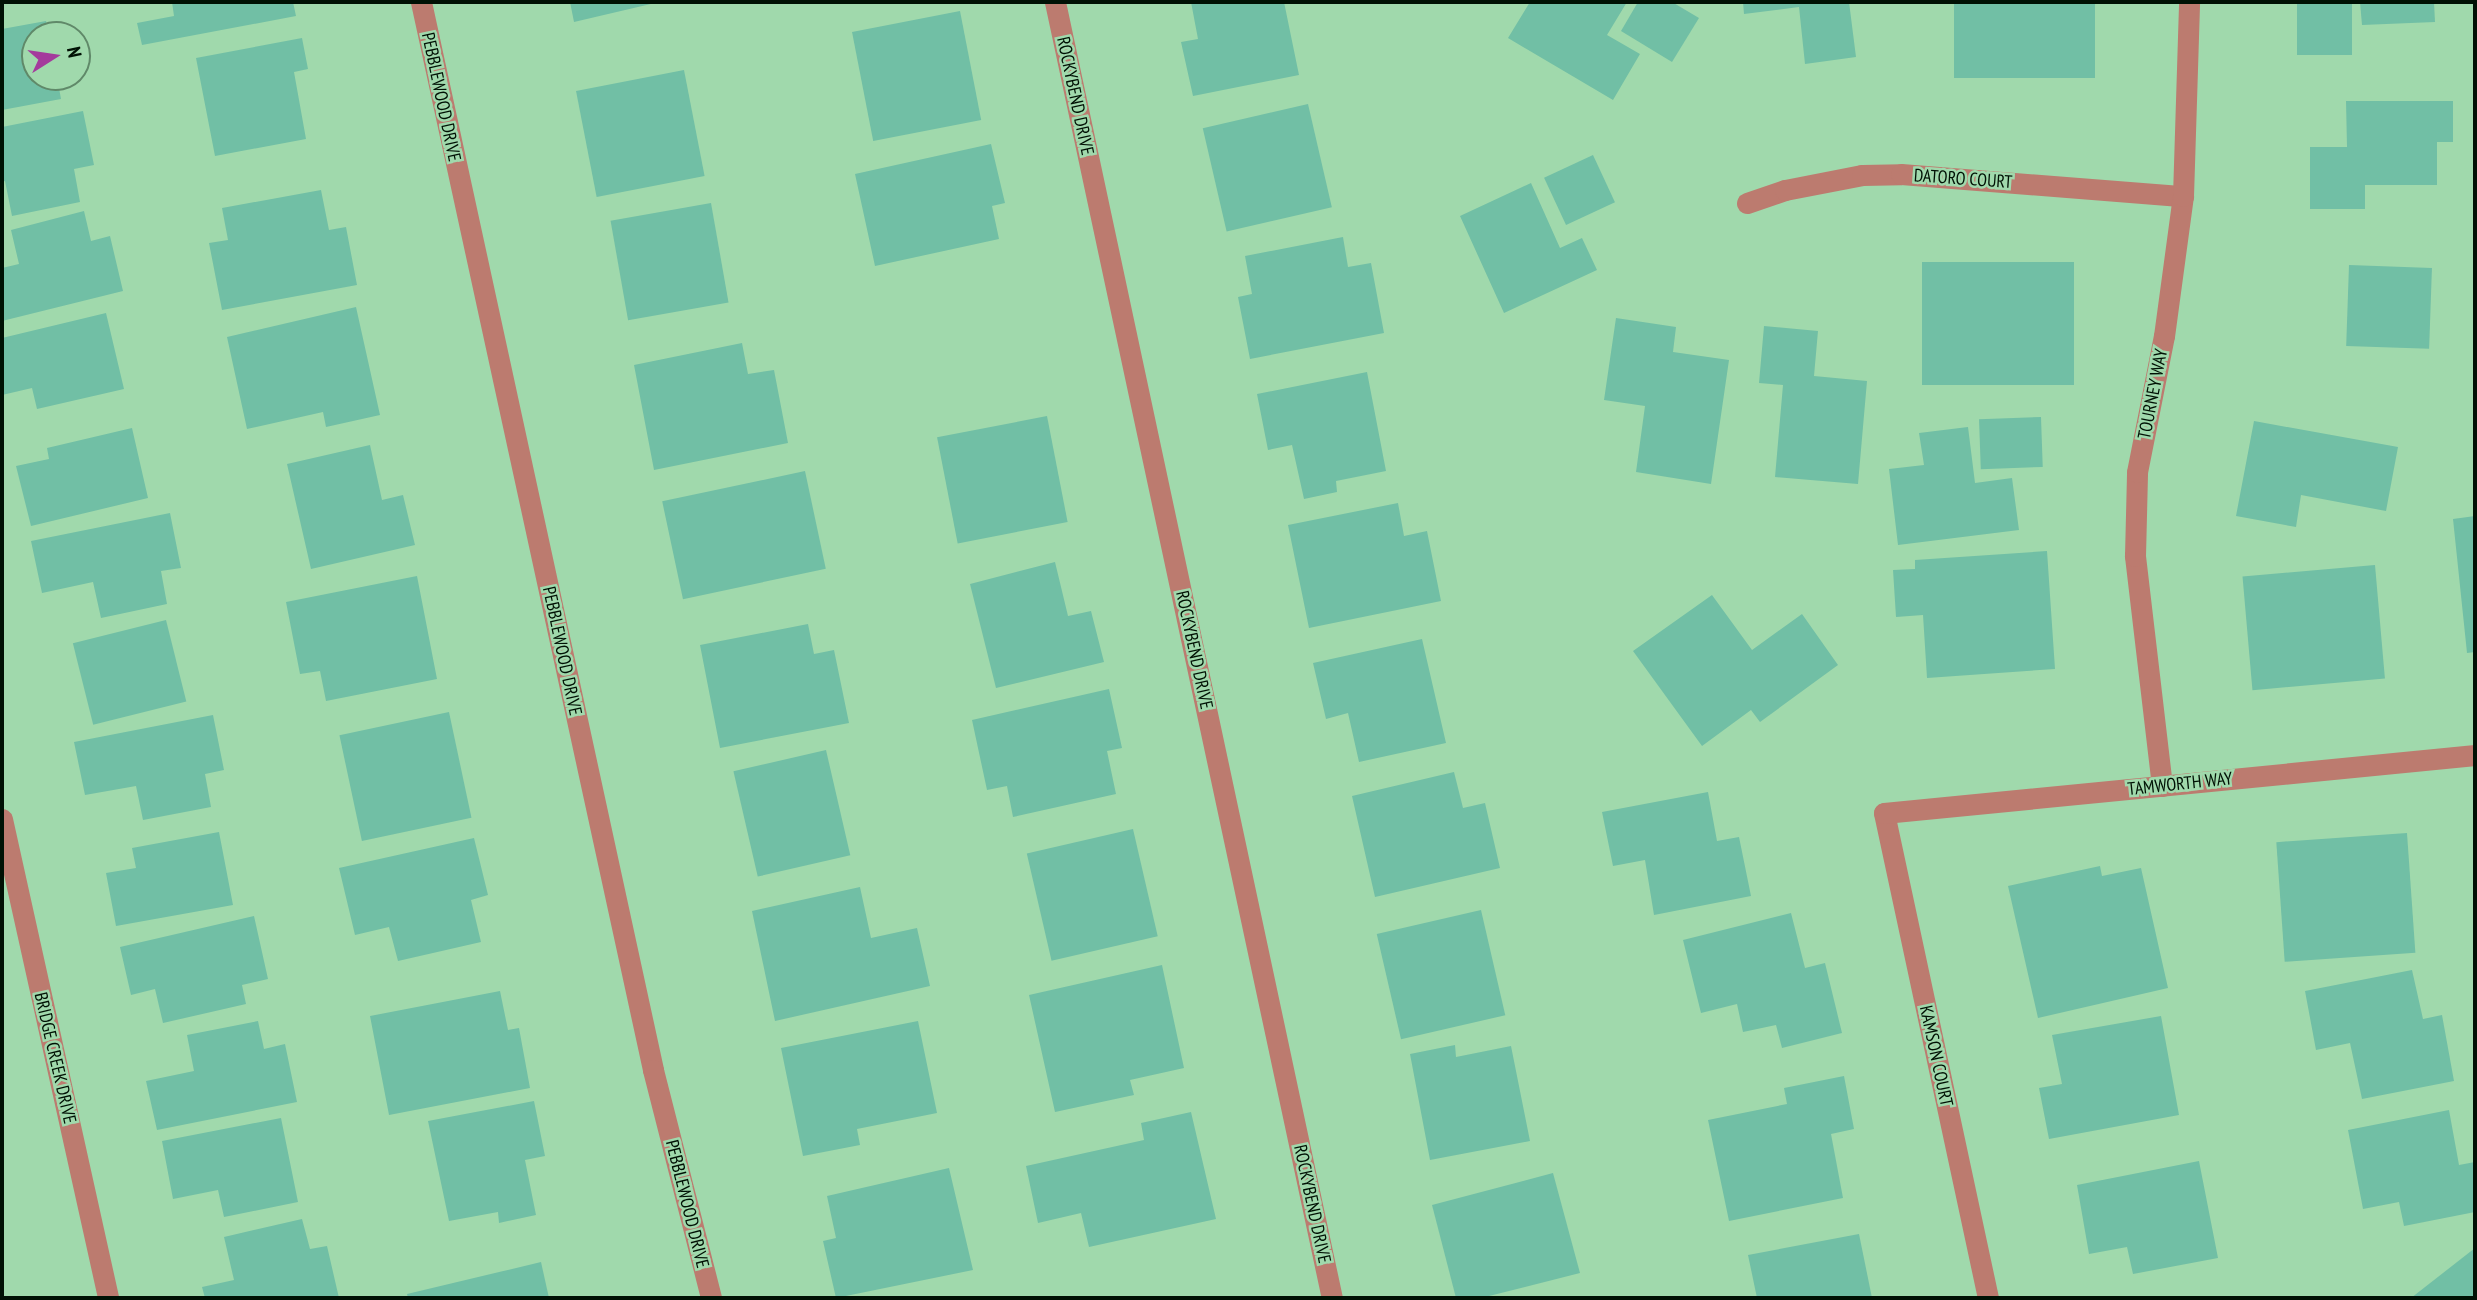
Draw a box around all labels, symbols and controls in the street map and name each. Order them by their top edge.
north arrow [21,21,91,91]
street label: PEBBLEWOOD DRIVE [417,31,465,163]
street label: ROCKYBEND DRIVE [1052,35,1098,157]
text: N [62,45,87,60]
street label: DATORO COURT [1913,165,2013,193]
street label: TOURNEY WAY [2134,347,2172,441]
street label: PEBBLEWOOD DRIVE [538,585,586,717]
street label: ROCKYBEND DRIVE [1171,589,1217,711]
street label: TAMWORTH WAY [2127,768,2233,800]
street label: BRIDGE CREEK DRIVE [29,990,81,1126]
street label: KAMSON COURT [1915,1004,1957,1108]
street label: PEBBLEWOOD DRIVE [661,1138,713,1270]
street label: ROCKYBEND DRIVE [1289,1143,1335,1265]

